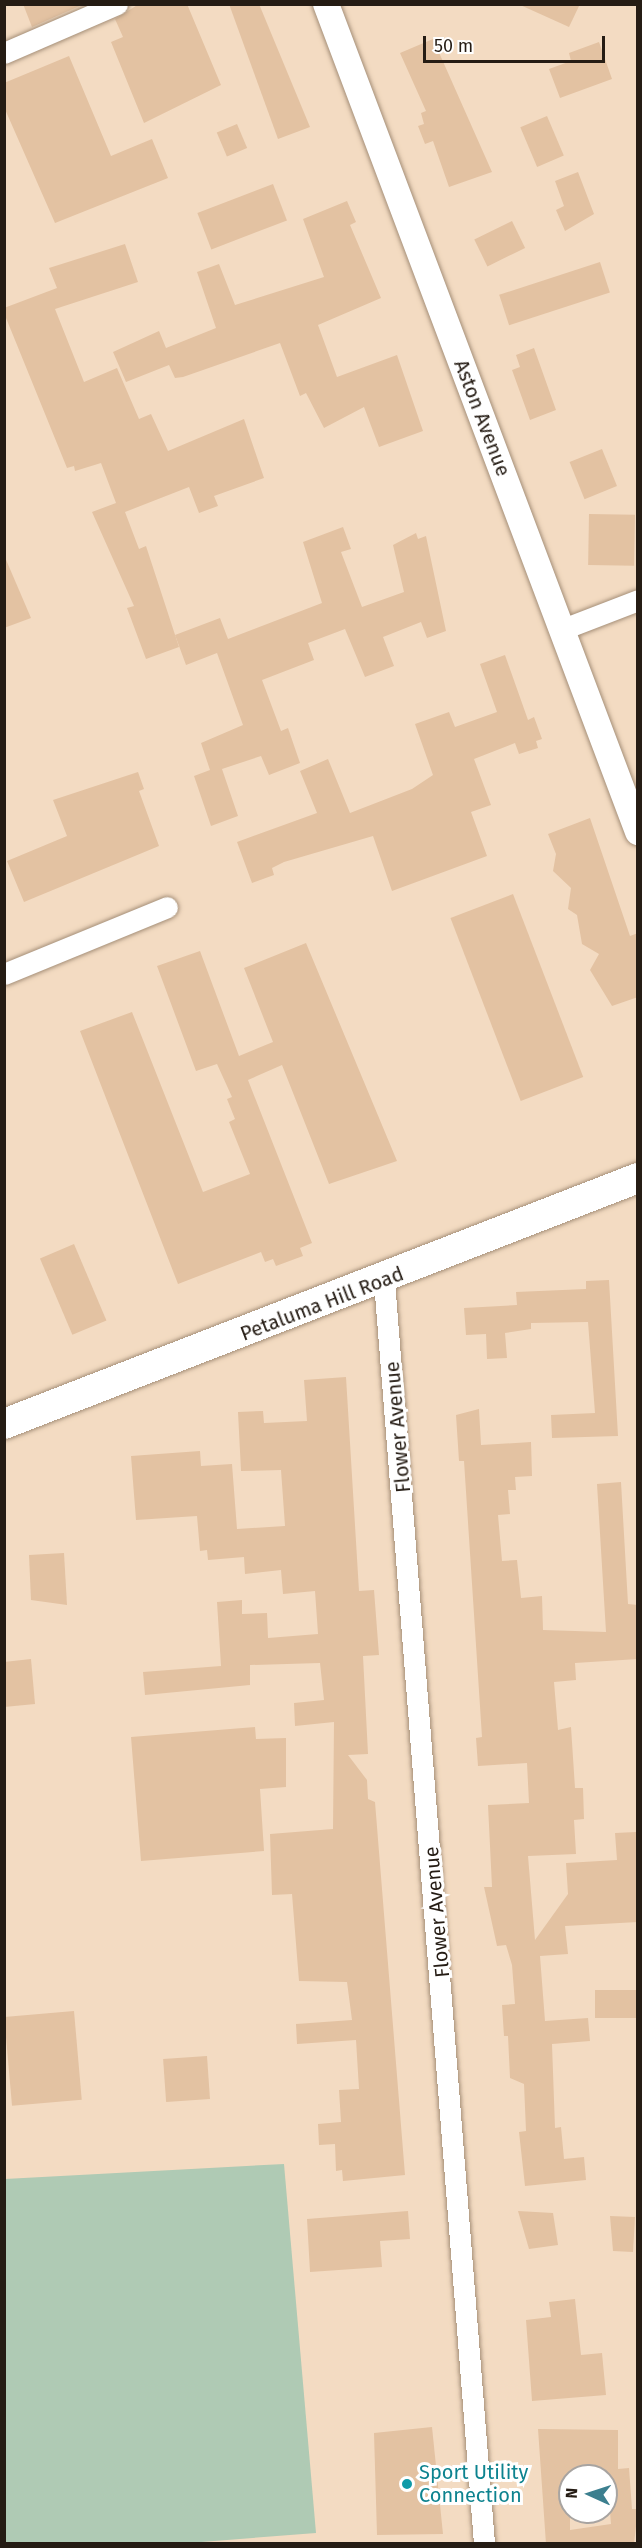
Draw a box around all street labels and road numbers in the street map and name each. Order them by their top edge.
street label: Aston Avenue [449,356,515,480]
street label: Petaluma Hill Road [237,1262,407,1346]
street label: Flower Avenue [380,1360,416,1494]
street label: Flower Avenue [419,1845,455,1979]

